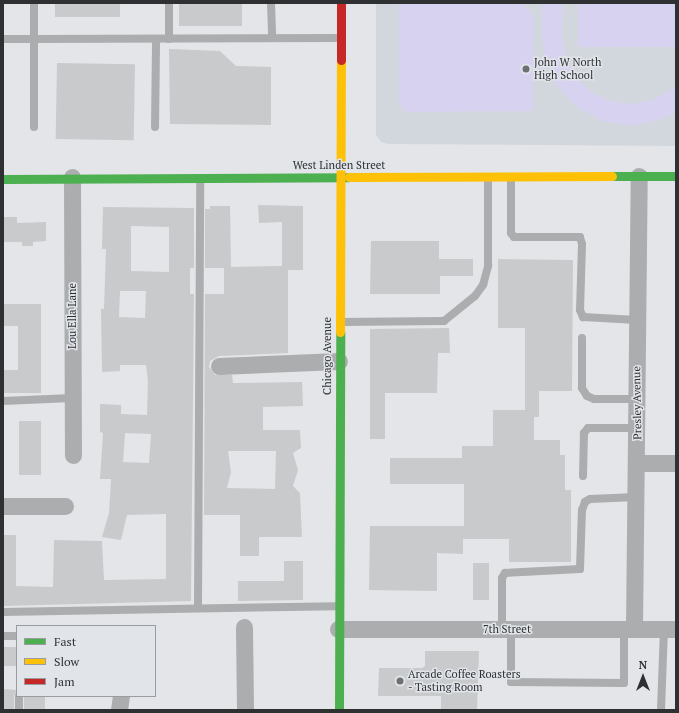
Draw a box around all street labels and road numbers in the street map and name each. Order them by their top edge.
street label: West Linden Street [293,158,385,172]
street label: Lou Ella Lane [65,283,79,349]
street label: Chicago Avenue [320,317,334,395]
street label: Presley Avenue [630,366,644,440]
street label: 7th Street [483,622,531,636]

